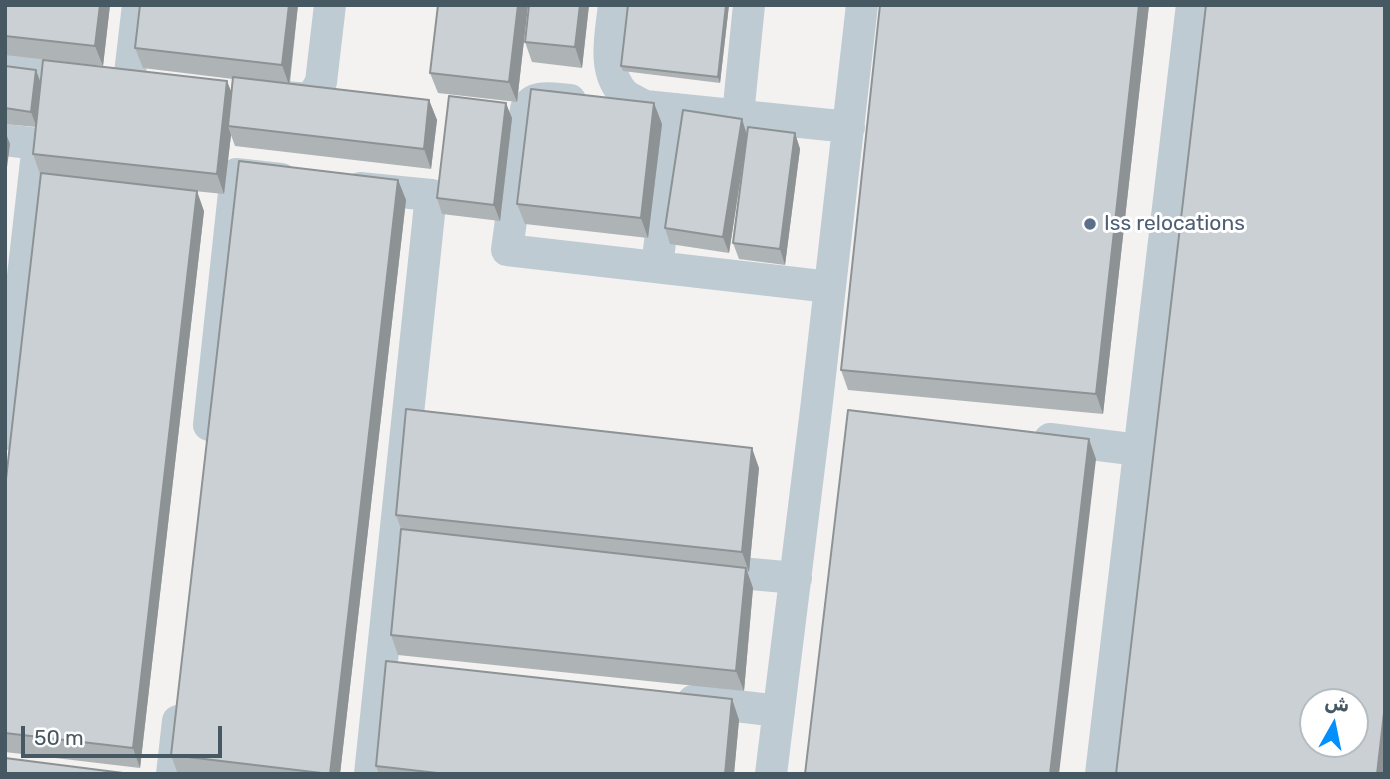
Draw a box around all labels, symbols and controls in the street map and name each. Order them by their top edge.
place label: Iss relocations [1104,211,1245,237]
marker: Iss relocations [1082,216,1098,232]
north arrow [1299,688,1369,758]
text: ش [1323,690,1351,717]
scale bar [24,712,226,756]
text: 50 m [34,725,84,750]

